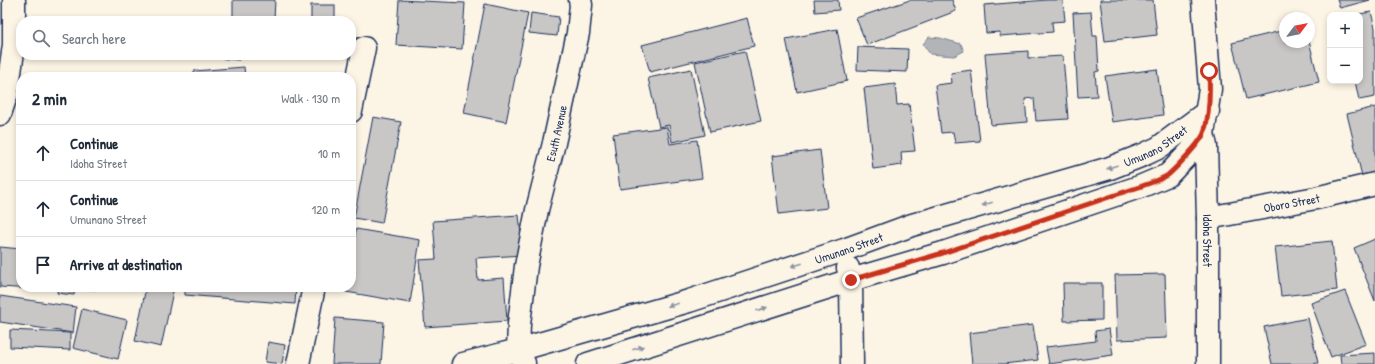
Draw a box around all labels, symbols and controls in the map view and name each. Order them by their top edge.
north arrow [1279,12,1315,48]
map controls [1327,12,1363,84]
button: + [1327,12,1363,48]
search box [16,16,356,60]
icon: search [30,27,52,49]
text: Search here [62,28,126,49]
button: − [1327,48,1363,84]
route start [1200,62,1218,80]
text: 2 min [32,87,67,110]
text: Walk · 130 m [281,89,340,107]
street label: Esuth Avenue [541,103,571,163]
street label: Umunano Street [1121,120,1191,170]
text: Continue [70,133,118,154]
icon: ahead [32,142,54,164]
text: 10 m [318,144,340,162]
text: Idoha Street [70,154,127,172]
one-way arrow [1106,165,1118,171]
text: Continue [70,189,118,210]
street label: Oboro Street [1262,189,1322,216]
icon: ahead [32,198,54,220]
text: 120 m [312,200,340,218]
one-way arrow [981,201,993,207]
text: Umunano Street [70,210,147,228]
street label: Idoha Street [1199,214,1217,268]
street label: Umunano Street [813,228,886,268]
icon: arrive [32,254,54,276]
text: Arrive at destination [70,254,182,275]
one-way arrow [791,262,803,268]
route end [842,271,860,289]
one-way arrow [667,302,679,308]
one-way arrow [757,306,769,312]
one-way arrow [633,345,645,351]

